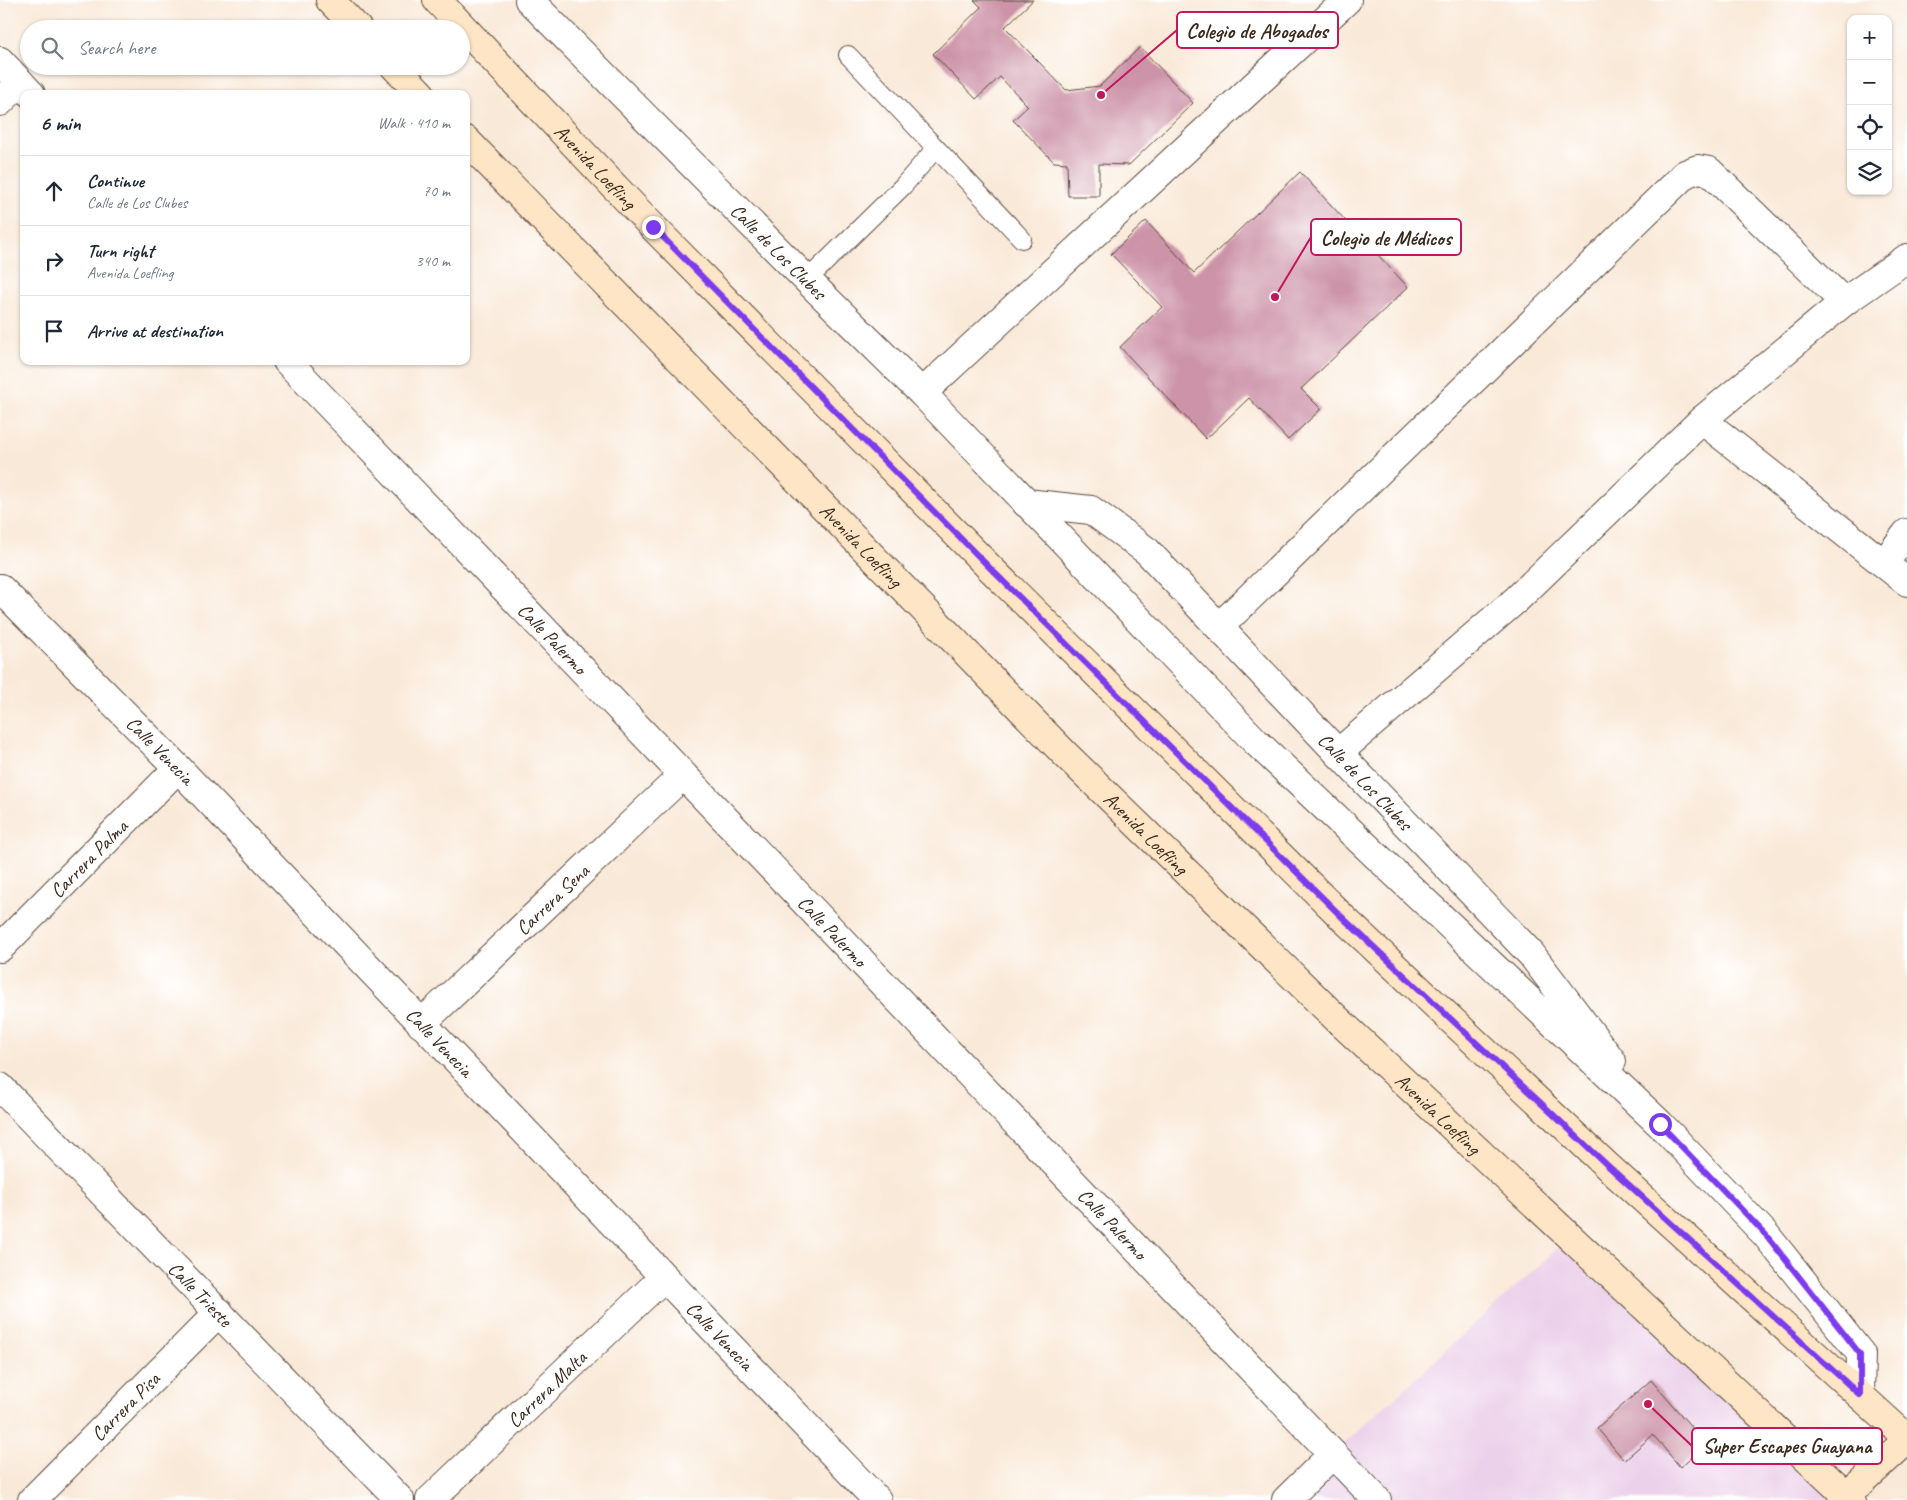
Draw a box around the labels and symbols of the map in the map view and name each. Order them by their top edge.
callout: Colegio de Abogados [1177,12,1338,48]
text: Colegio de Abogados [1186,18,1330,44]
street label: Avenida Loefling [549,119,643,216]
street label: Calle de Los Clubes [725,198,833,306]
route end [642,216,665,239]
callout: Colegio de Médicos [1311,219,1461,255]
text: Colegio de Médicos [1321,225,1454,251]
street label: Avenida Loefling [814,498,909,594]
street label: Calle Palermo [512,598,593,681]
street label: Calle Venecia [121,711,200,791]
street label: Calle de Los Clubes [1312,728,1419,837]
street label: Avenida Loefling [1098,787,1194,881]
street label: Carrera Palma [45,813,134,903]
street label: Carrera Sena [511,857,596,940]
street label: Calle Palermo [792,890,873,974]
street label: Calle Venecia [400,1002,479,1084]
street label: Avenida Loefling [1390,1068,1487,1161]
route start [1649,1113,1672,1136]
street label: Calle Palermo [1072,1183,1153,1266]
street label: Calle Trieste [163,1256,238,1333]
street label: Calle Venecia [681,1296,760,1377]
street label: Carrera Malta [502,1344,593,1433]
street label: Carrera Pisa [86,1366,167,1447]
callout: Super Escapes Guayana [1692,1428,1882,1464]
text: Super Escapes Guayana [1702,1433,1873,1459]

